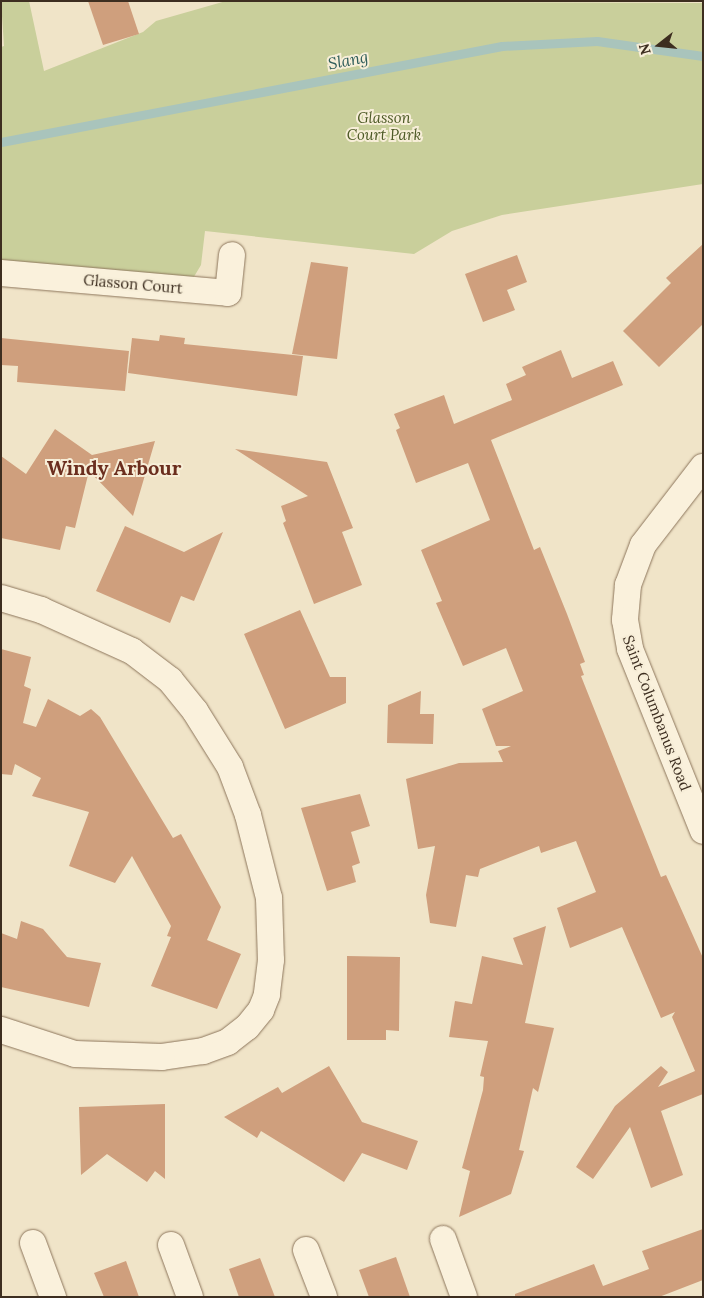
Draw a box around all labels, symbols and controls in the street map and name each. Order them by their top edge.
north arrow [634,20,684,70]
text: N [634,41,655,57]
water label: Slang [326,47,370,73]
park label: Glasson Court Park [347,108,421,143]
street label: Glasson Court [83,271,183,297]
district label: Windy Arbour [47,455,181,479]
street label: Saint Columbanus Road [619,633,695,793]

